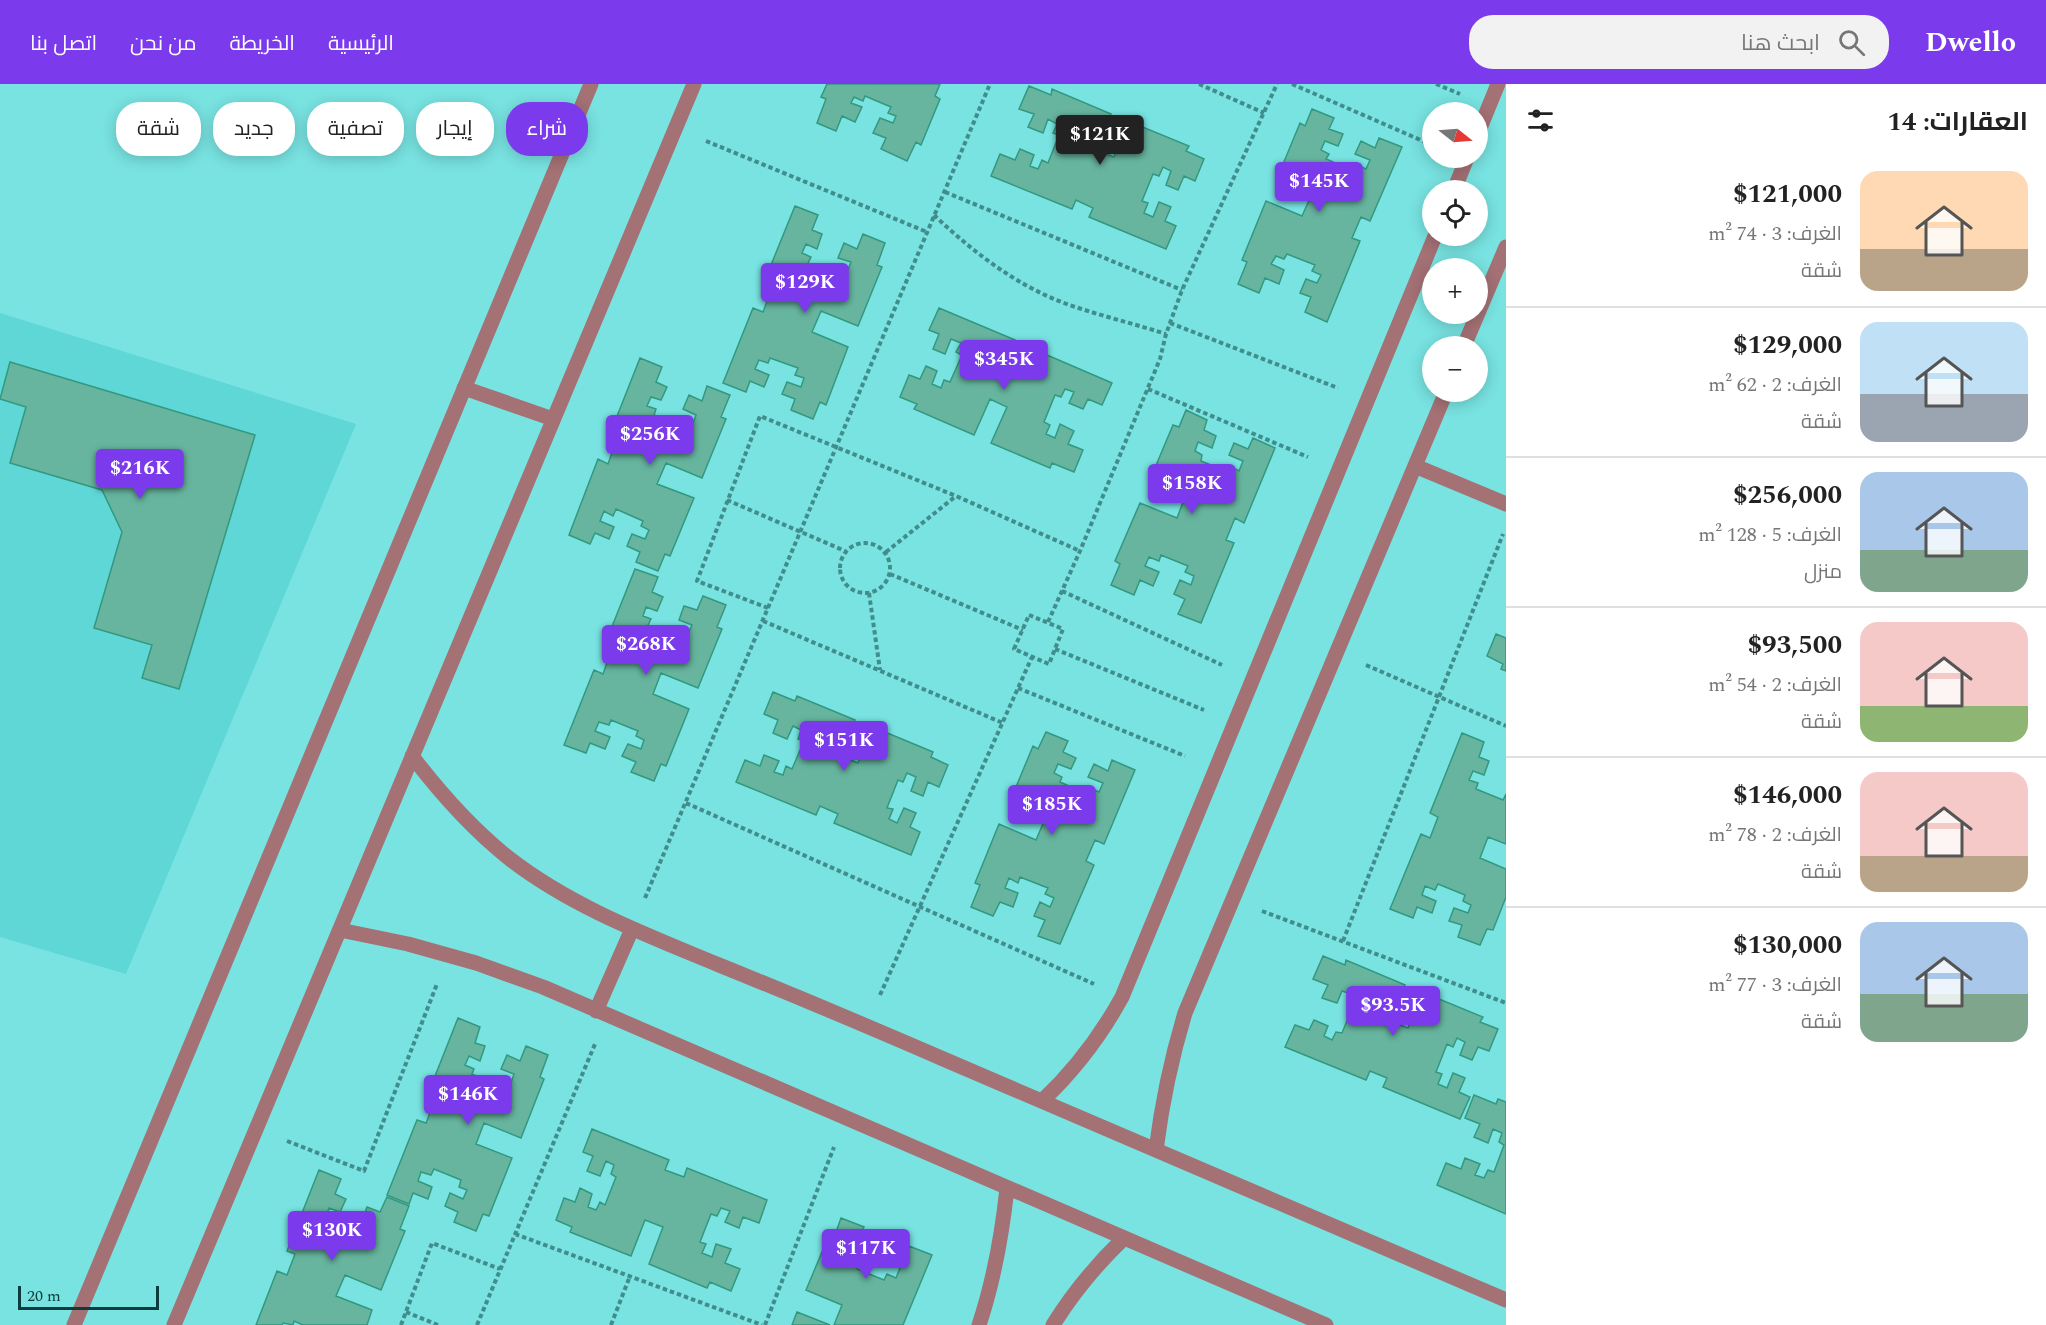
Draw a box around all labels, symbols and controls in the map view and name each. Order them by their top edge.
search box [1469,15,1889,69]
text: Dwello [1925,21,2016,64]
icon: search [1835,26,1868,59]
text: ابحث هنا [1741,27,1820,60]
text: اتصل بنا [30,28,97,60]
text: من نحن [130,28,196,60]
text: الخريطة [229,28,295,60]
text: الرئيسية [328,28,394,60]
chip: شقة [116,102,201,156]
chip: جديد [213,102,295,156]
chip: تصفية [307,102,404,156]
chip: إيجار [416,102,494,156]
chip: شراء [506,102,588,156]
north arrow [1422,102,1488,168]
map controls [1422,102,1488,402]
text: العقارات: 14 [1887,102,2028,142]
icon: filters [1524,104,1557,137]
pin: $121K [1058,115,1142,166]
text: $121K [1070,119,1130,149]
pin: $145K [1277,162,1361,213]
text: $145K [1289,166,1349,196]
text: $121,000 [1733,174,1842,214]
button: locate [1422,180,1488,246]
icon: home [1908,195,1980,267]
text: الغرف: 3 · 74 m² [1708,219,1842,249]
text: شقة [1801,256,1842,286]
button: + [1422,258,1488,324]
pin: $129K [763,263,847,314]
text: $129K [775,267,835,297]
text: $129,000 [1733,325,1842,365]
button: − [1422,336,1488,402]
pin: $345K [962,340,1046,391]
text: $345K [974,344,1034,374]
icon: home [1908,346,1980,418]
text: الغرف: 2 · 62 m² [1708,370,1842,400]
text: شقة [1801,407,1842,437]
pin: $256K [608,415,692,466]
text: $256K [620,419,680,449]
pin: $216K [98,449,182,500]
text: $216K [110,453,170,483]
pin: $158K [1150,464,1234,515]
text: $158K [1162,468,1222,498]
text: $256,000 [1733,475,1842,515]
icon: home [1908,496,1980,568]
text: الغرف: 5 · 128 m² [1698,520,1842,550]
text: منزل [1804,557,1842,587]
pin: $268K [604,625,688,676]
text: $93,500 [1748,625,1842,665]
text: $268K [616,629,676,659]
icon: home [1908,646,1980,718]
text: الغرف: 2 · 54 m² [1708,670,1842,700]
text: شقة [1801,707,1842,737]
pin: $151K [802,721,886,772]
text: $151K [814,725,874,755]
text: $146,000 [1733,775,1842,815]
pin: $185K [1010,785,1094,836]
text: $185K [1022,789,1082,819]
icon: home [1908,796,1980,868]
text: الغرف: 2 · 78 m² [1708,820,1842,850]
text: شقة [1801,857,1842,887]
text: $130,000 [1733,925,1842,965]
icon: home [1908,946,1980,1018]
text: الغرف: 3 · 77 m² [1708,970,1842,1000]
pin: $93.5K [1344,986,1442,1037]
text: $93.5K [1360,990,1426,1020]
text: شقة [1801,1007,1842,1037]
pin: $146K [426,1075,510,1126]
text: $146K [438,1079,498,1109]
pin: $130K [290,1211,374,1262]
text: $130K [302,1215,362,1245]
pin: $117K [824,1229,908,1280]
text: $117K [836,1233,896,1263]
scale bar [18,1283,159,1310]
text: 20 m [27,1284,61,1308]

